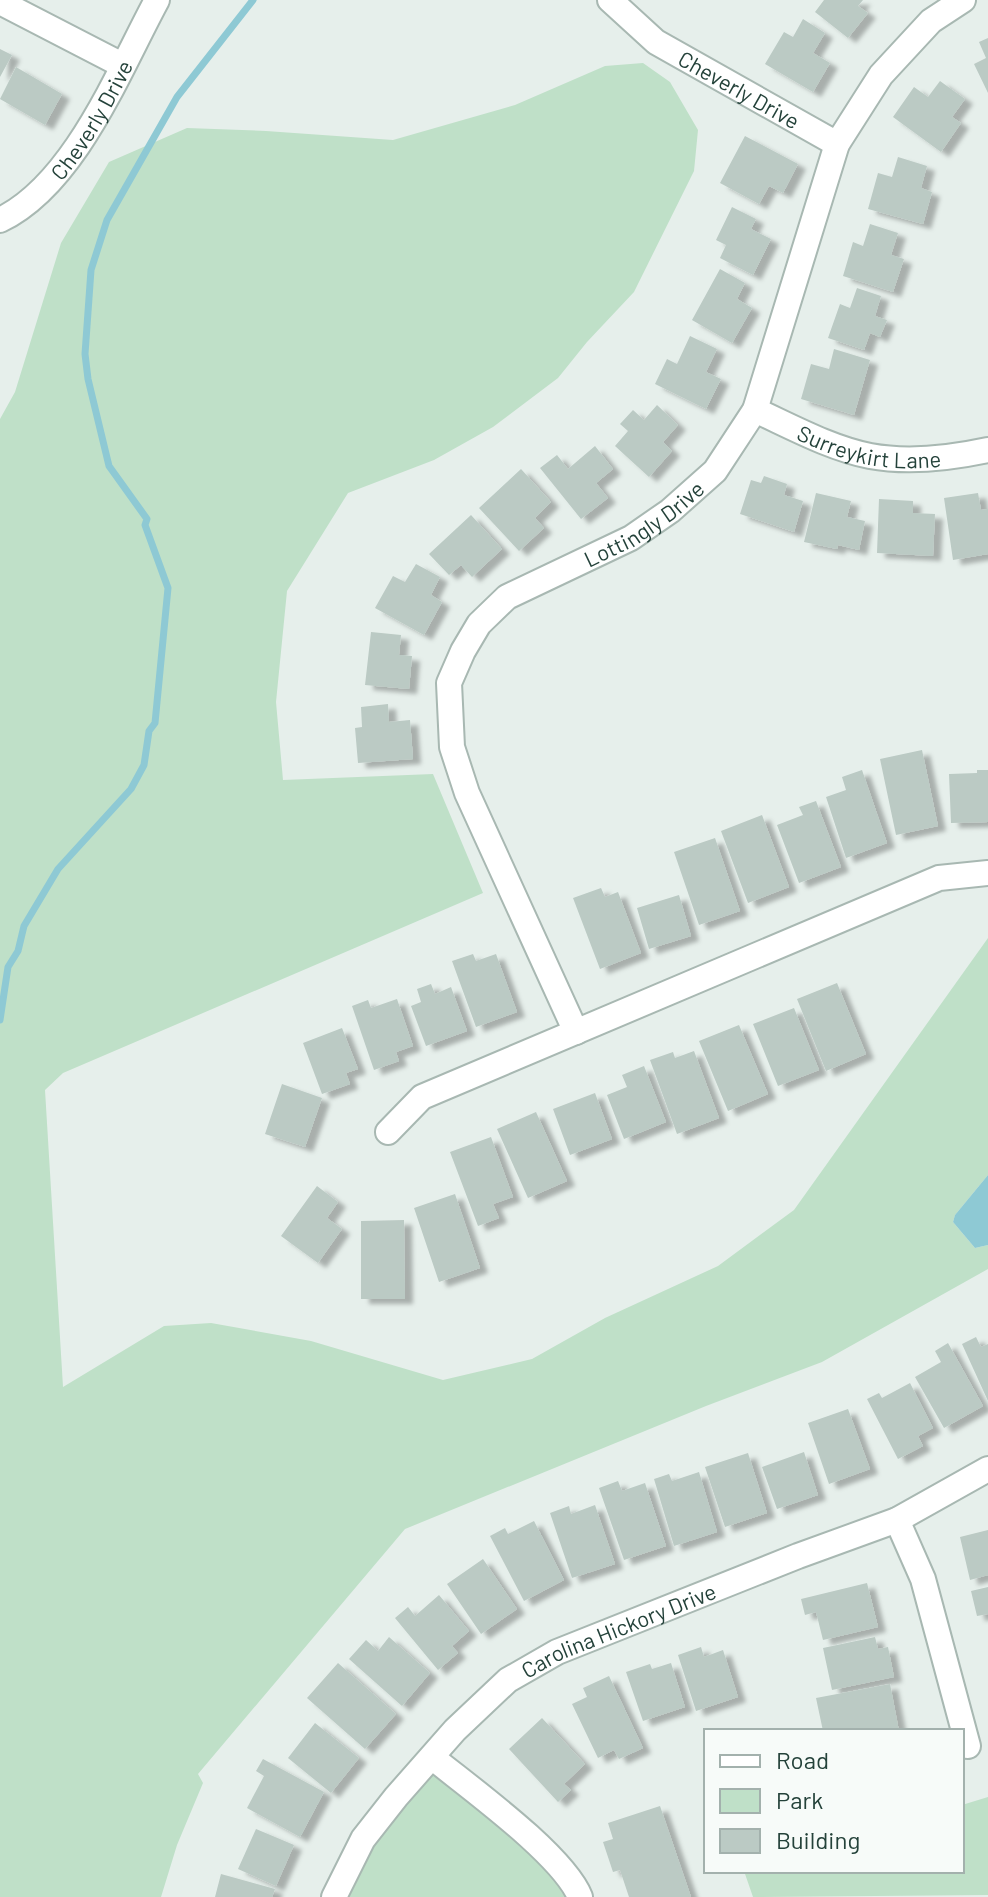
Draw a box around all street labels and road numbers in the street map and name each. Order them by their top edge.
street label: Cheverly Drive [674,45,805,133]
street label: Cheverly Drive [45,56,137,184]
street label: Surreykirt Lane [794,419,942,472]
street label: Lottingly Drive [580,475,709,572]
street label: Carolina Hickory Drive [516,1577,719,1683]

